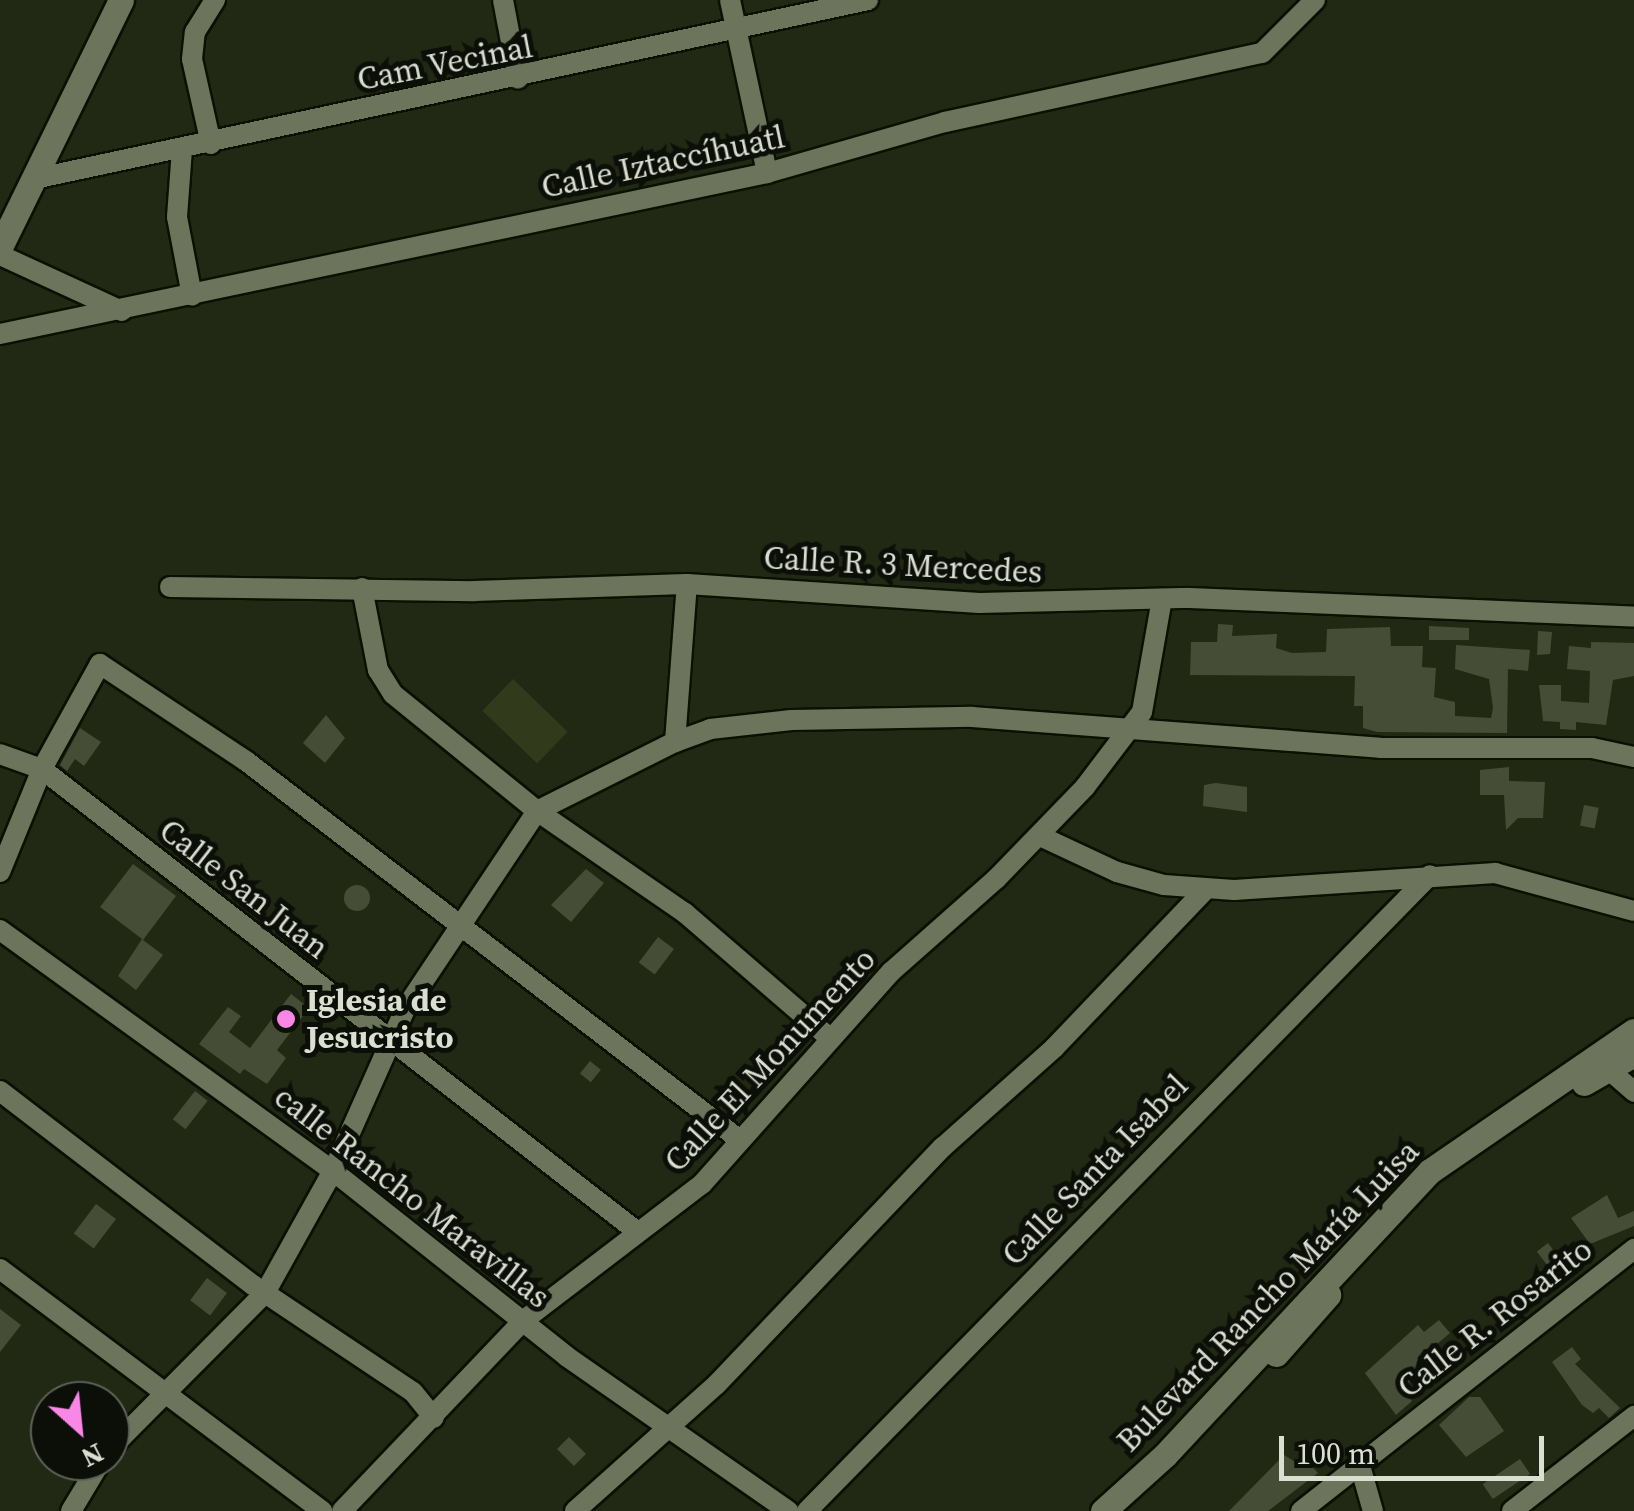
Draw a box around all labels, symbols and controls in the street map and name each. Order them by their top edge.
street label: Cam Vecinal [354,27,536,99]
street label: Calle Iztaccíhuatl [538,118,788,206]
street label: Calle R. 3 Mercedes [763,539,1043,591]
street label: Calle San Juan [152,811,336,967]
street label: Calle El Monumento [657,940,883,1180]
place label: Iglesia de Jesucristo [306,982,454,1057]
marker: Iglesia de Jesucristo [275,1008,297,1030]
street label: Calle Santa Isabel [994,1067,1196,1273]
street label: calle Rancho Maravillas [267,1078,557,1316]
street label: Bulevard Rancho María Luisa [1109,1132,1427,1460]
street label: Calle R. Rosarito [1390,1230,1600,1406]
north arrow [30,1381,130,1481]
scale bar [1284,1416,1549,1478]
text: 100 m [1296,1433,1375,1474]
text: N [75,1434,110,1478]

